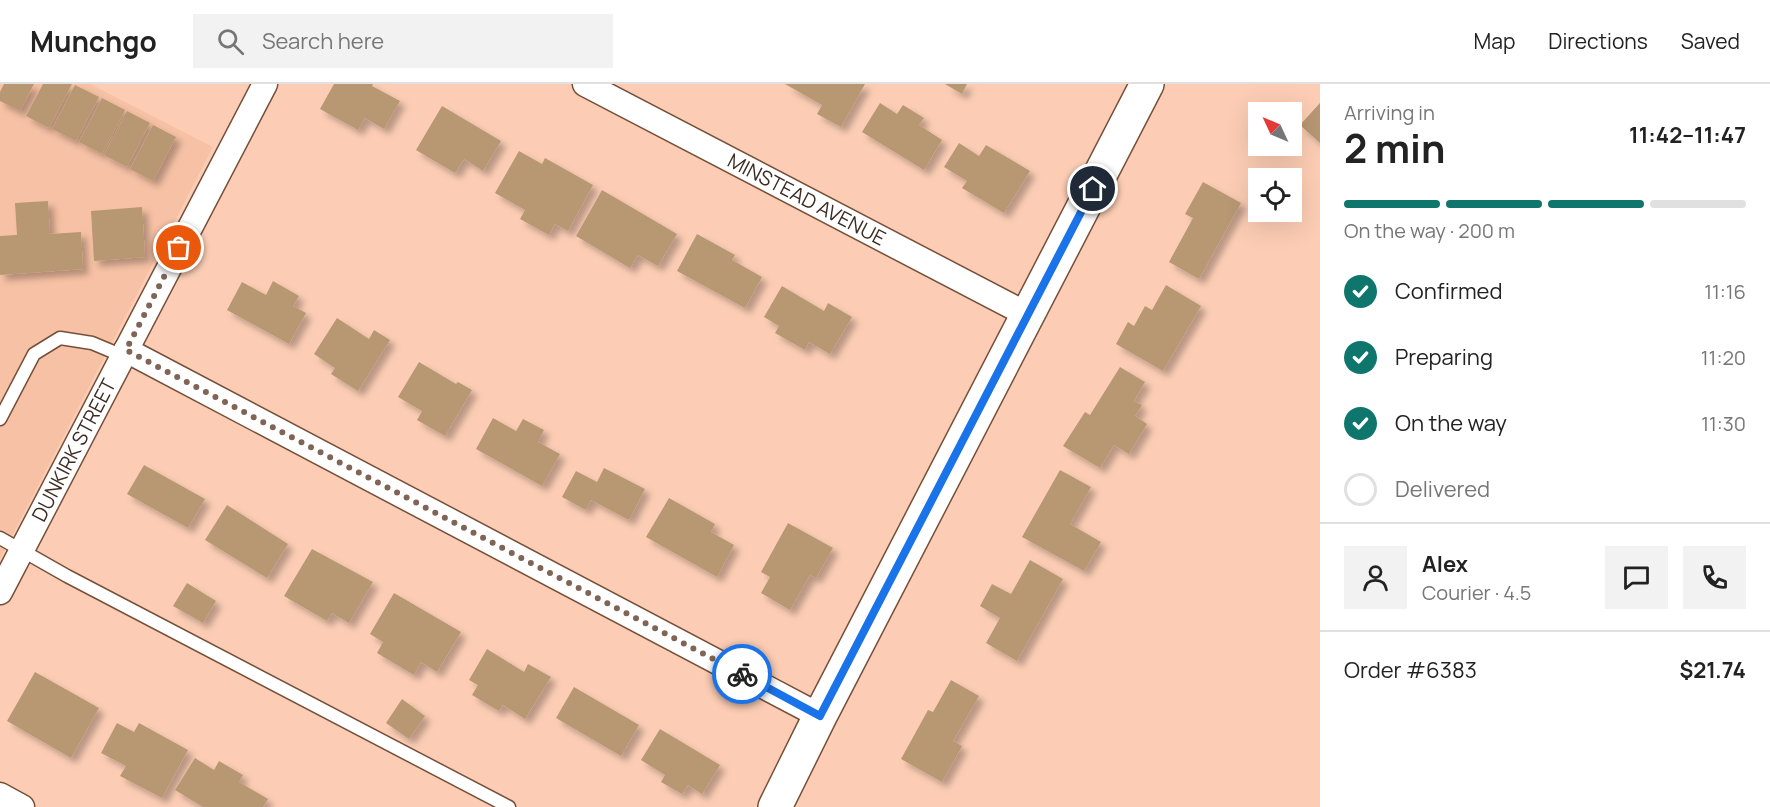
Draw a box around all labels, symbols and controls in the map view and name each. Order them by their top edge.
search box [193,14,613,68]
text: Munchgo [30,22,157,60]
icon: search [214,25,247,58]
text: Search here [262,26,384,56]
text: Map [1474,27,1515,55]
text: Directions [1548,27,1648,55]
text: Saved [1681,27,1740,55]
text: Arriving in [1344,99,1435,126]
north arrow [1248,102,1302,156]
map controls [1248,102,1302,222]
text: 11:42–11:47 [1629,120,1746,150]
text: 2 min [1344,121,1445,175]
street label: MINSTEAD AVENUE [723,147,891,252]
pin [1067,163,1118,214]
button: locate [1248,168,1302,222]
icon: home [1076,172,1109,205]
text: On the way · 200 m [1344,217,1515,244]
pin [153,222,204,273]
icon: bag [162,231,195,264]
icon: check [1344,275,1377,308]
text: Confirmed [1395,276,1503,306]
text: 11:16 [1704,278,1746,305]
icon: check [1344,341,1377,374]
text: Preparing [1395,342,1493,372]
text: 11:20 [1701,344,1746,371]
street label: DUNKIRK STREET [25,374,122,526]
icon: check [1344,407,1377,440]
text: On the way [1395,408,1507,438]
text: 11:30 [1701,410,1746,437]
text: Delivered [1395,474,1490,504]
button: person [1344,546,1407,609]
button: chat [1605,546,1668,609]
button: phone [1683,546,1746,609]
text: Alex [1422,549,1468,579]
text: Courier · 4.5 [1422,579,1531,606]
courier [712,644,772,704]
text: Order #6383 [1344,655,1477,685]
text: $21.74 [1679,655,1746,685]
icon: bike [726,658,759,691]

